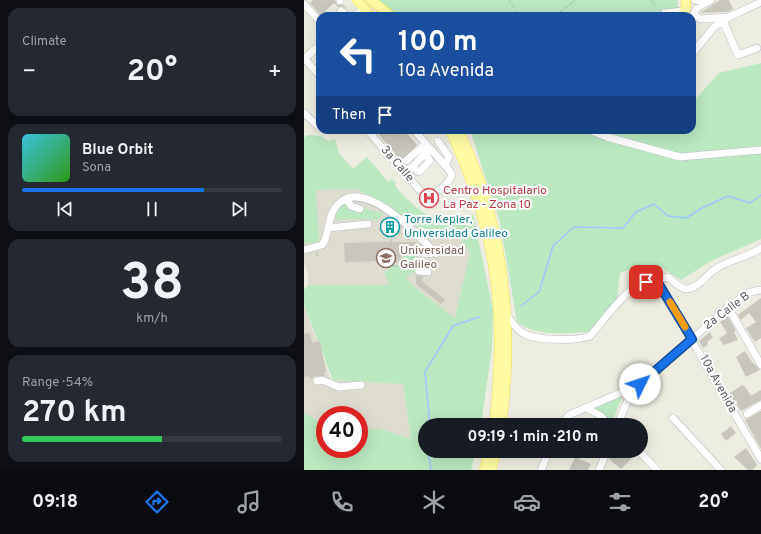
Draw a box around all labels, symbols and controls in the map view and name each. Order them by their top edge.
text: 100 m [398,25,478,61]
icon: left [332,28,384,80]
text: Climate [22,34,67,50]
text: 20° [127,54,177,91]
text: − [22,59,36,86]
text: + [268,59,282,86]
text: 10a Avenida [398,60,494,83]
icon: arrive [374,104,396,126]
text: Then [332,106,366,125]
text: Blue Orbit [82,141,153,160]
street label: 3a Calle [377,142,417,186]
text: Sona [82,160,111,176]
place label: Centro Hospitalario La Paz - Zona 10 [443,183,547,213]
hospital icon: Centro Hospitalario La Paz - Zona 10 [418,187,440,209]
icon: previous [54,198,76,220]
icon: pause [141,198,163,220]
icon: next [228,198,250,220]
place label: Torre Kepler, Universidad Galileo [404,212,508,242]
building icon: Torre Kepler, Universidad Galileo [379,216,401,238]
place label: Universidad Galileo [400,243,464,273]
school or university icon: Universidad Galileo [375,247,397,269]
text: 38 [120,252,184,318]
pin [629,265,663,299]
icon: arrive [635,271,657,293]
street label: 2a Calle B [701,288,753,334]
text: km/h [136,311,168,327]
street label: 10a Avenida [696,352,740,416]
position arrow [619,363,661,405]
text: Range · 54% [22,375,93,391]
text: 270 km [22,395,127,432]
speed limit sign: 40 [316,406,368,458]
text: 09:19 · 1 min · 210 m [468,428,598,447]
icon: directions [143,488,171,516]
icon: music [235,488,263,516]
icon: phone [328,488,356,516]
icon: climate [420,488,448,516]
icon: car [513,488,541,516]
icon: filters [606,488,634,516]
text: 09:18 [32,491,78,514]
text: 20° [698,491,729,514]

